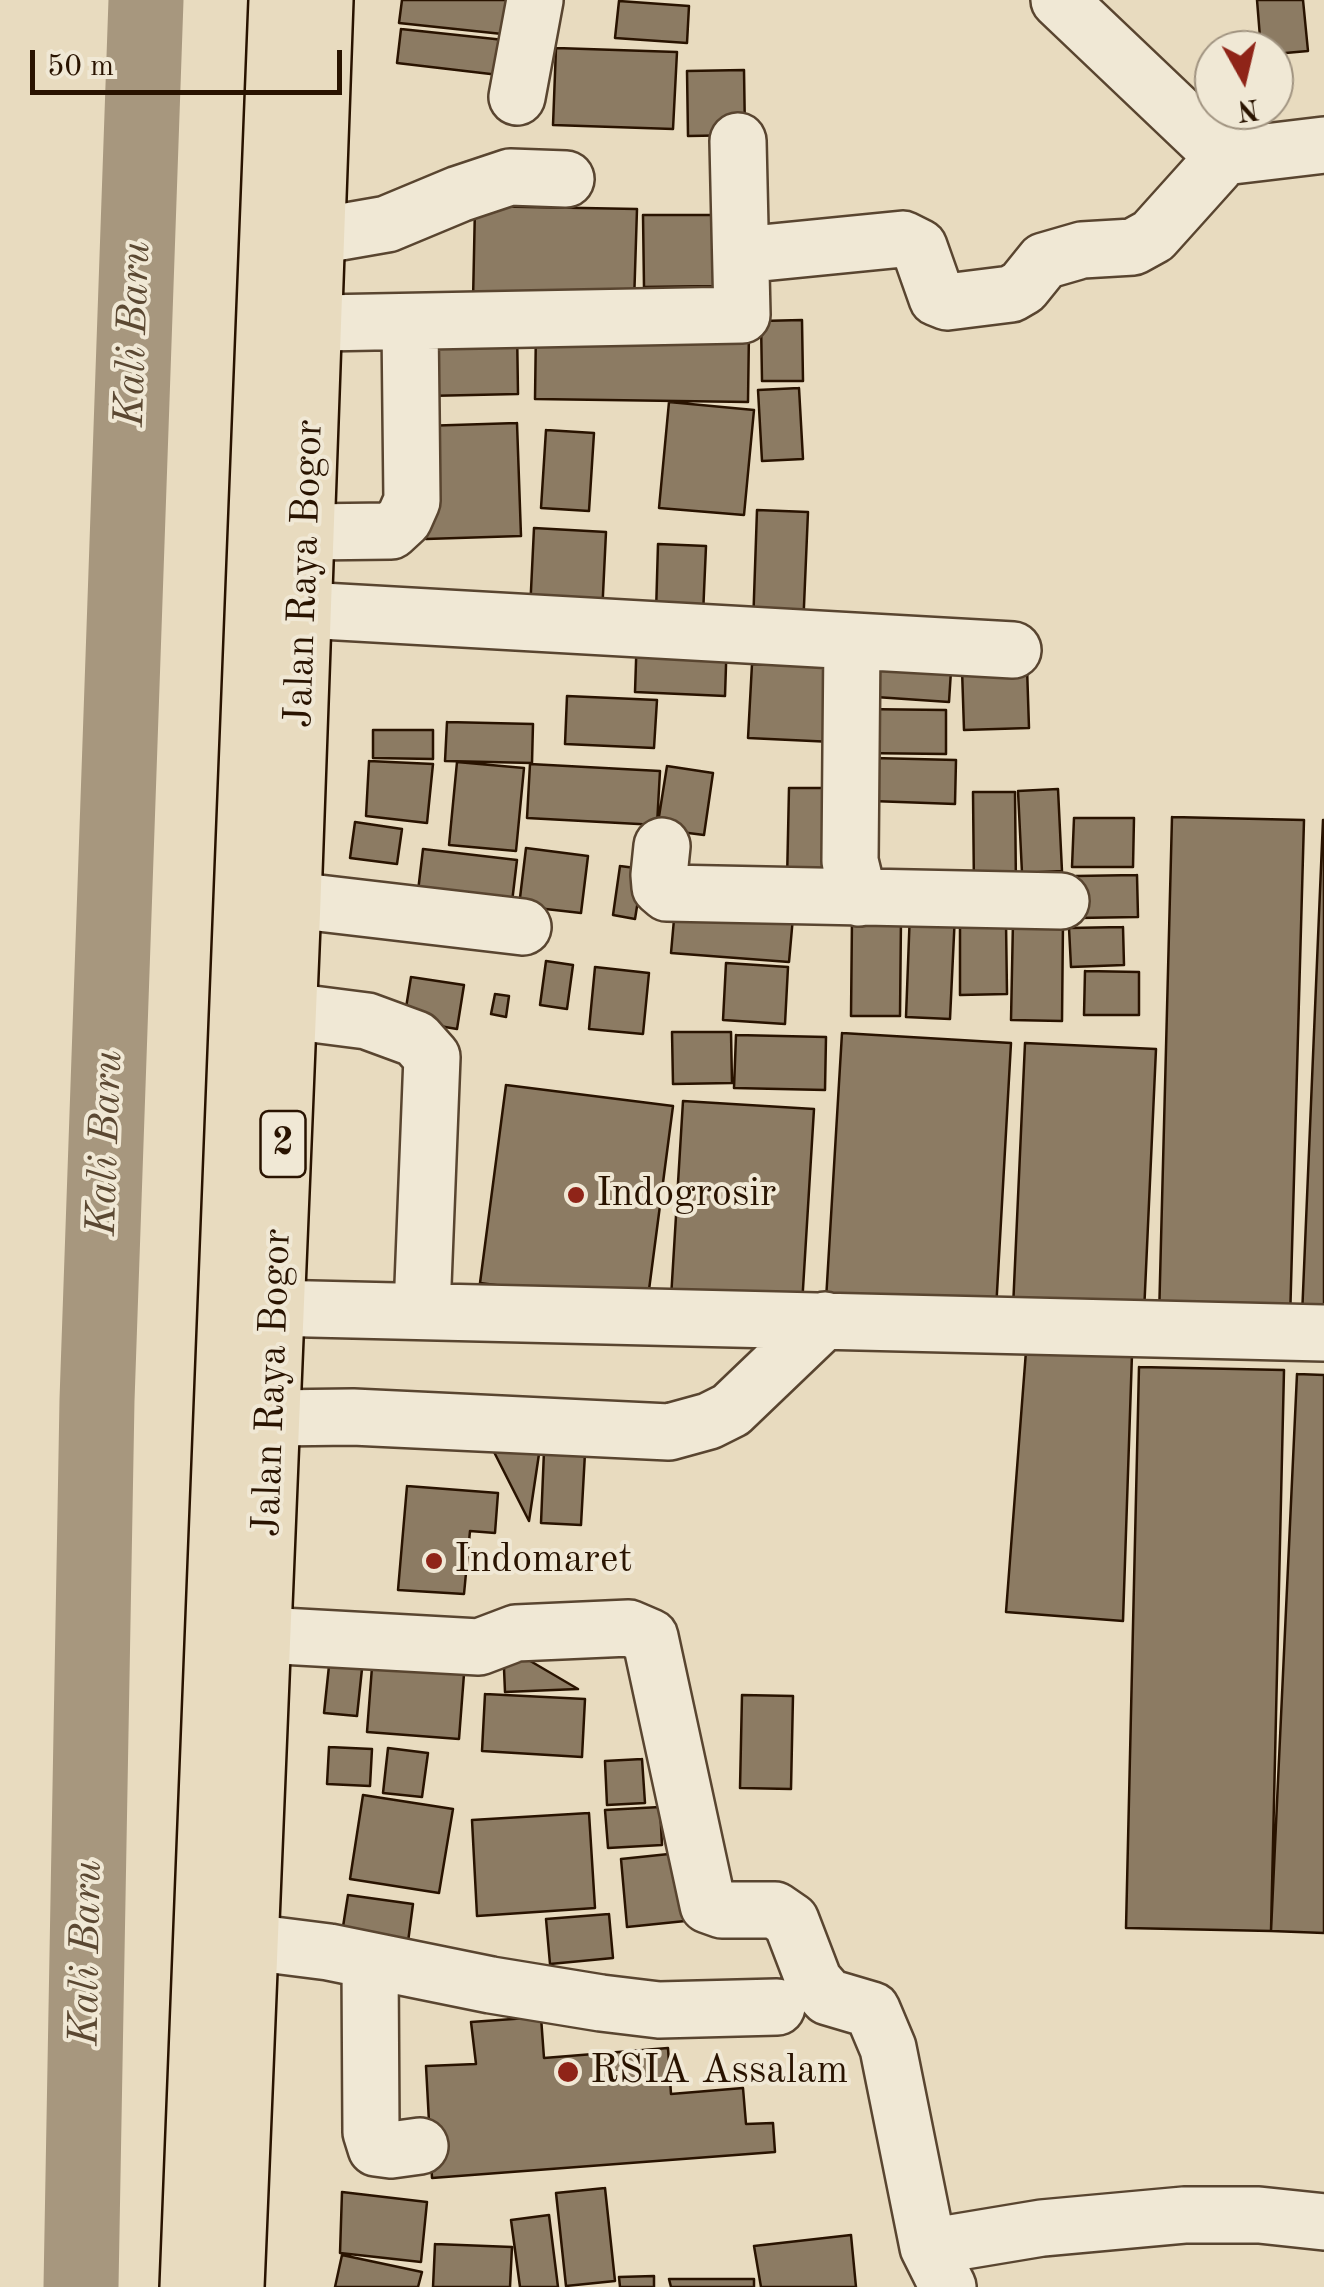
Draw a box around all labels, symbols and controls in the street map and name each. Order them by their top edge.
scale bar [35,30,348,92]
north arrow [1194,30,1294,130]
text: 50 m [47,52,114,82]
text: N [1235,92,1260,123]
water label: Kali Baru [106,240,162,428]
street label: Jalan Raya Bogor [276,419,334,729]
water label: Kali Baru [78,1049,134,1237]
road number: 2 [260,1111,306,1177]
place label: Indogrosir [596,1171,776,1219]
marker: Indogrosir [565,1184,587,1206]
street label: Jalan Raya Bogor [244,1228,302,1538]
place label: Indomaret [454,1537,632,1585]
marker: Indomaret [423,1550,445,1572]
water label: Kali Baru [60,1860,114,2046]
place label: RSIA Assalam [590,2048,848,2096]
marker: RSIA Assalam [555,2059,581,2085]

